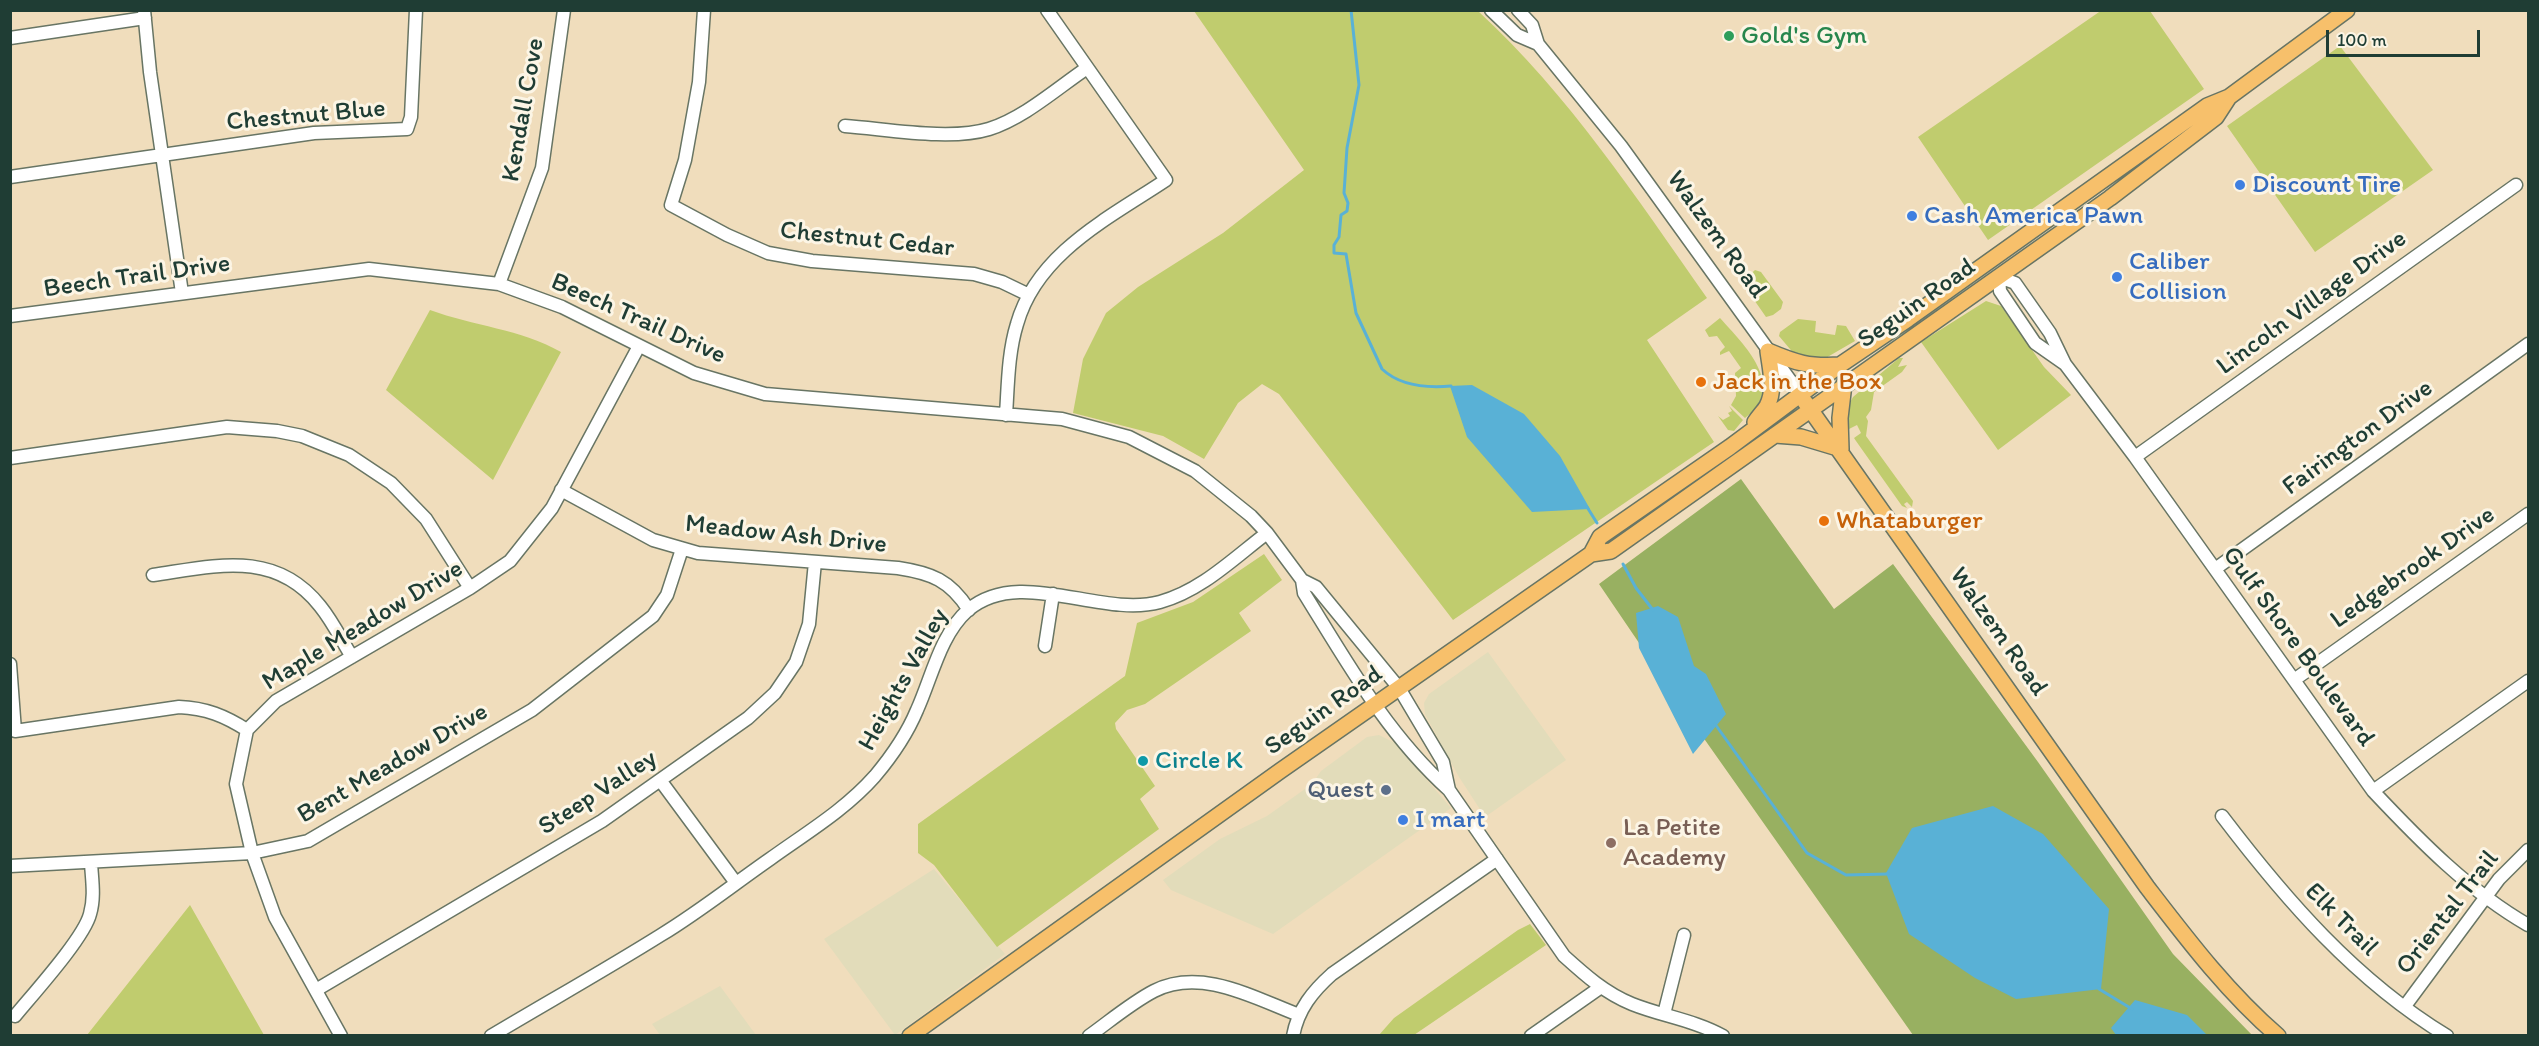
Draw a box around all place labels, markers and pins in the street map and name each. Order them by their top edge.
place label: Gold's Gym [1741,20,1867,52]
marker: Gold's Gym [1722,29,1736,43]
place label: Discount Tire [2252,169,2401,201]
marker: Discount Tire [2233,178,2247,192]
place label: Cash America Pawn [1924,200,2143,232]
marker: Cash America Pawn [1905,209,1919,223]
place label: Caliber Collision [2129,246,2227,308]
marker: Caliber Collision [2110,270,2124,284]
place label: Jack in the Box [1713,366,1881,398]
marker: Jack in the Box [1694,375,1708,389]
place label: Whataburger [1836,505,1983,537]
marker: Whataburger [1817,514,1831,528]
place label: Circle K [1155,745,1243,777]
marker: Circle K [1136,754,1150,768]
place label: Quest [1307,774,1374,806]
marker: Quest [1379,783,1393,797]
place label: I mart [1415,804,1486,836]
place label: La Petite Academy [1623,812,1726,874]
marker: I mart [1396,813,1410,827]
marker: La Petite Academy [1604,836,1618,850]

